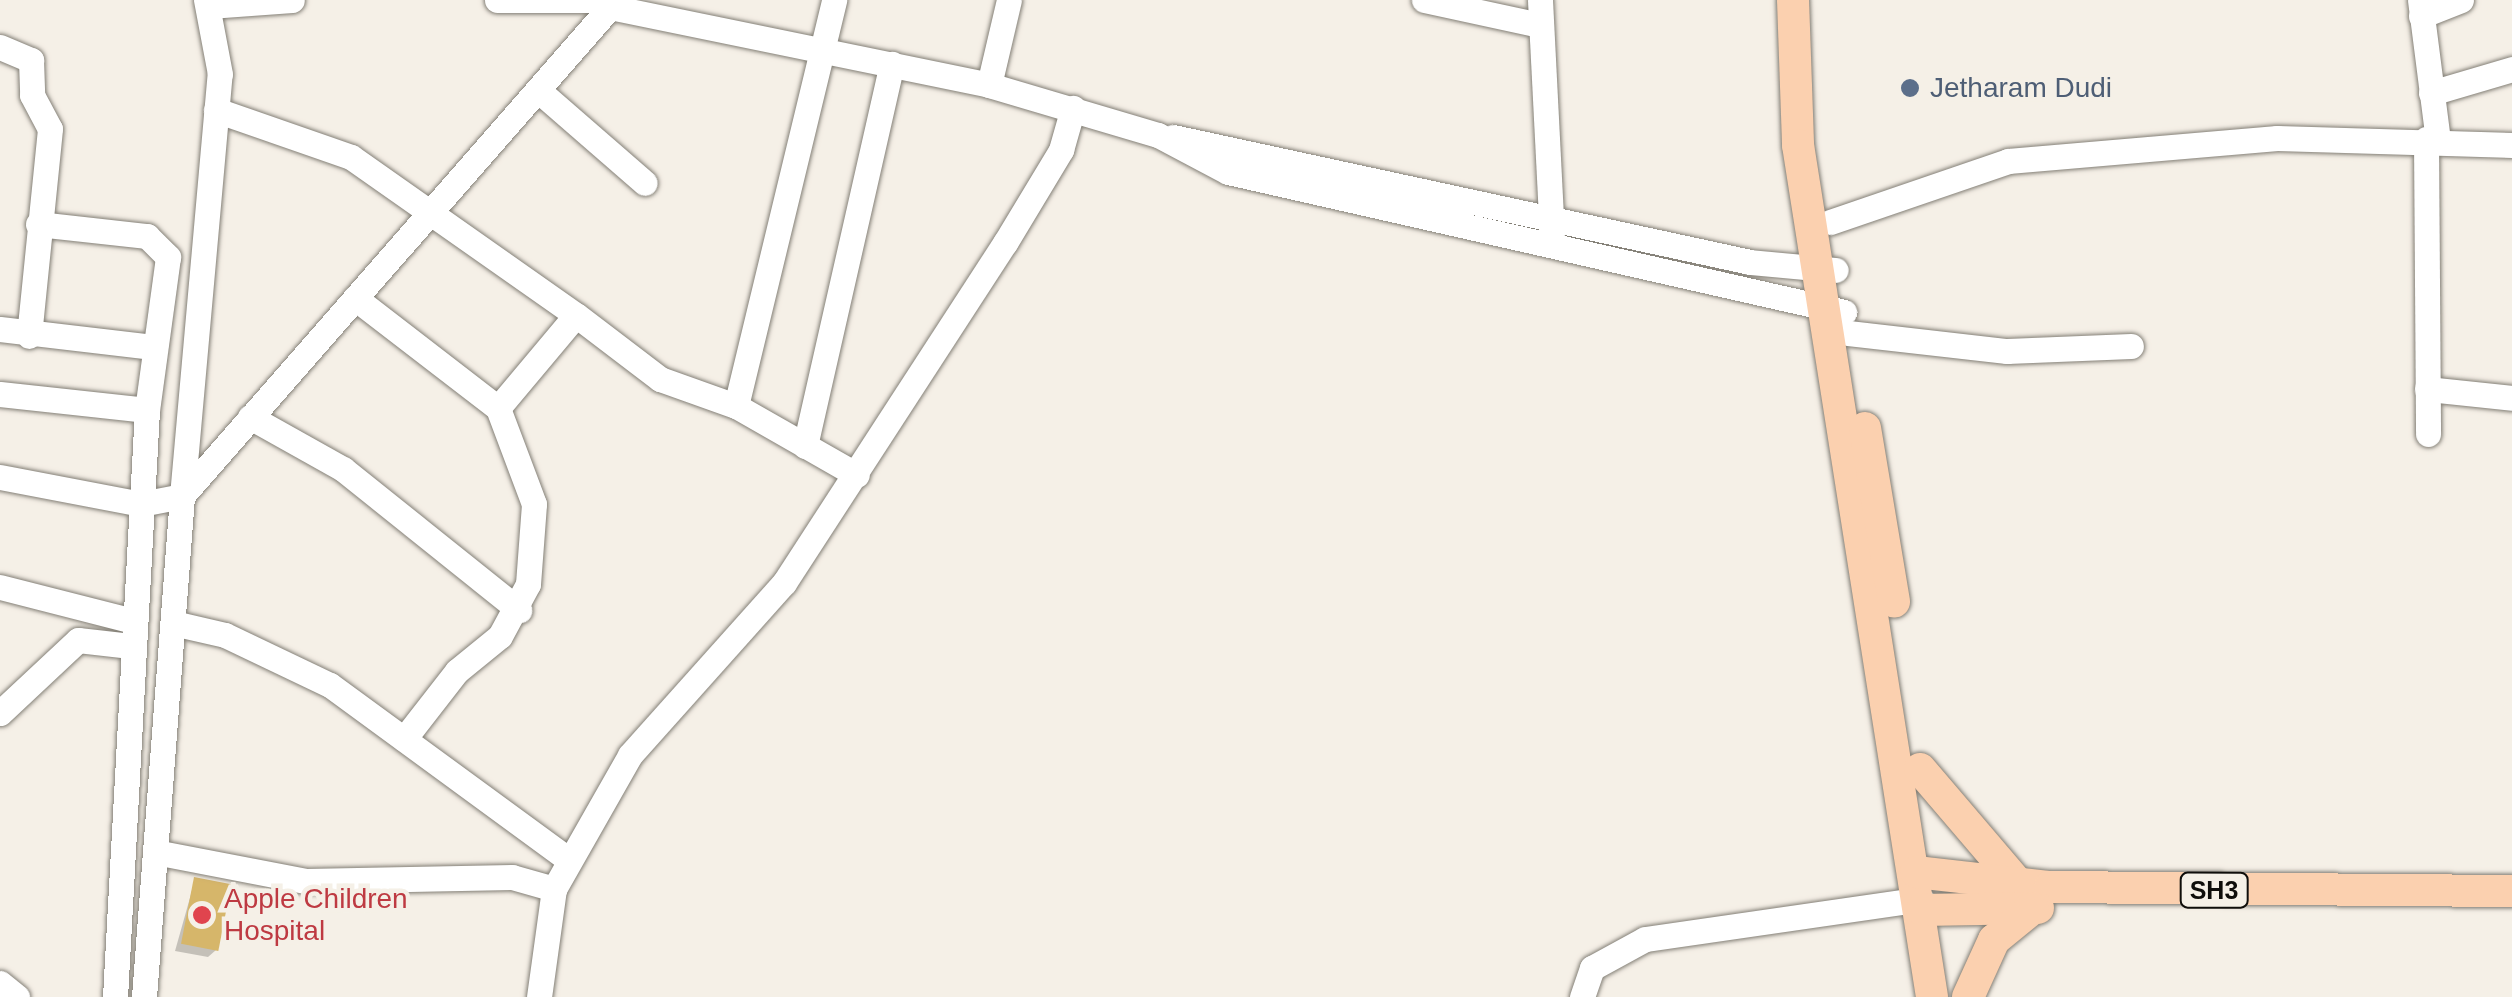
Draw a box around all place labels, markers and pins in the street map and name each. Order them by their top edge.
place label: Jetharam Dudi [1930,71,2112,105]
marker: Jetharam Dudi [1899,77,1921,99]
place label: Apple Children Hospital [224,882,408,948]
marker: Apple Children Hospital [189,902,215,928]

